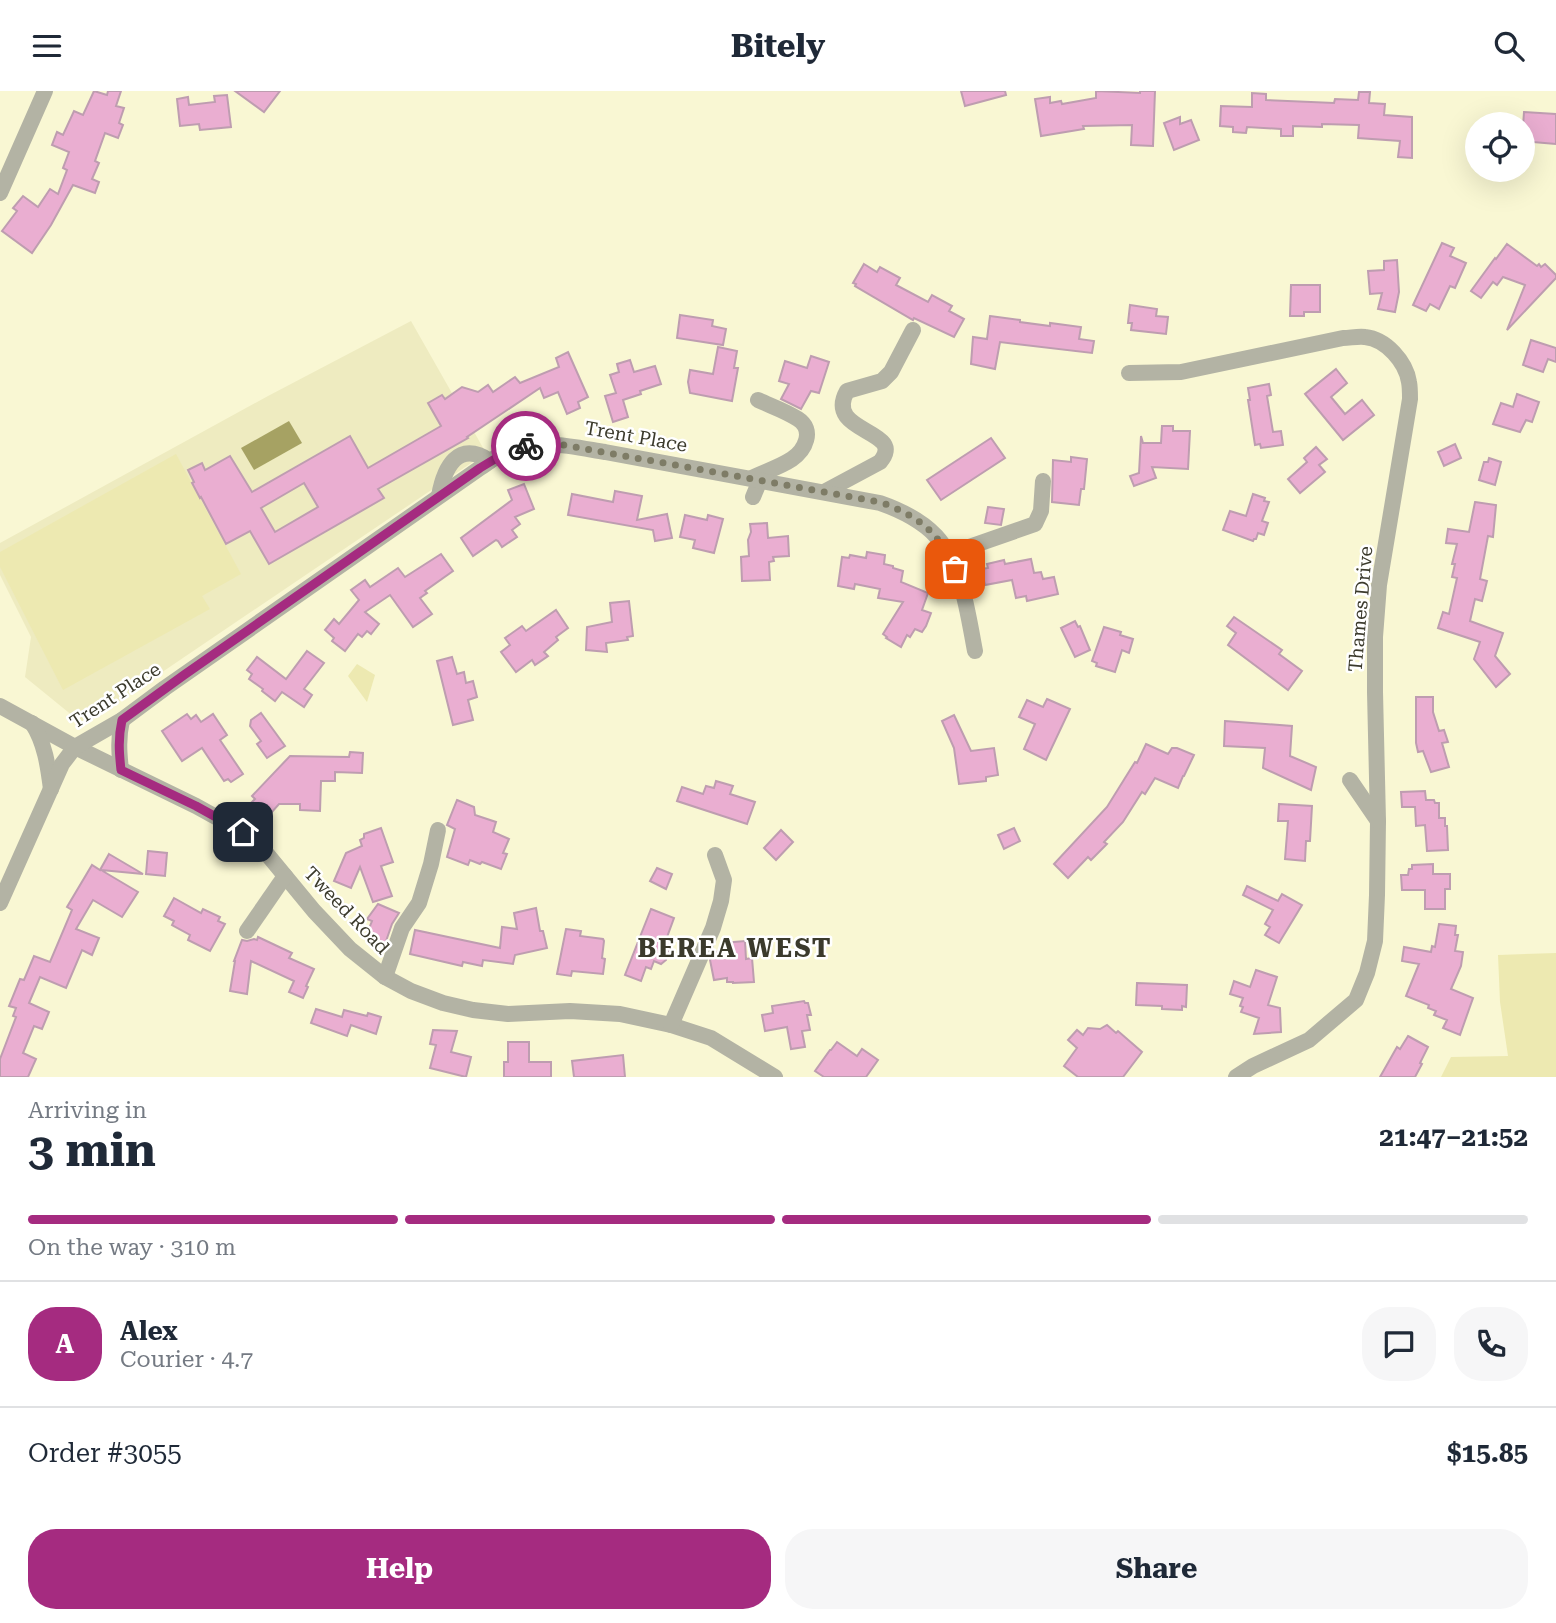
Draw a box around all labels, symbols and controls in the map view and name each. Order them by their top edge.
icon: menu [28,27,66,65]
text: Bitely [731,27,825,65]
icon: search [1490,27,1528,65]
map controls [1465,112,1535,182]
button: locate [1465,112,1535,182]
courier [491,411,561,481]
street label: Trent Place [583,416,689,457]
icon: bike [507,427,545,465]
pin [925,539,985,599]
street label: Thames Drive [1344,545,1377,673]
icon: bag [936,550,974,588]
street label: Trent Place [65,657,165,733]
pin [213,802,273,862]
icon: home [224,813,262,851]
street label: Tweed Road [299,862,394,959]
district label: BEREA WEST [637,933,833,963]
text: Arriving in [28,1097,147,1124]
text: 21:47–21:52 [1379,1122,1528,1152]
text: 3 min [28,1123,156,1177]
text: On the way · 310 m [28,1234,236,1261]
button: chat [1362,1307,1436,1381]
button: phone [1454,1307,1528,1381]
text: Alex [120,1316,178,1346]
text: A [56,1329,74,1359]
text: Courier · 4.7 [120,1346,253,1373]
text: Order #3055 [28,1438,182,1468]
text: $15.85 [1447,1438,1528,1468]
button: Help [28,1529,771,1609]
button: Share [785,1529,1528,1609]

